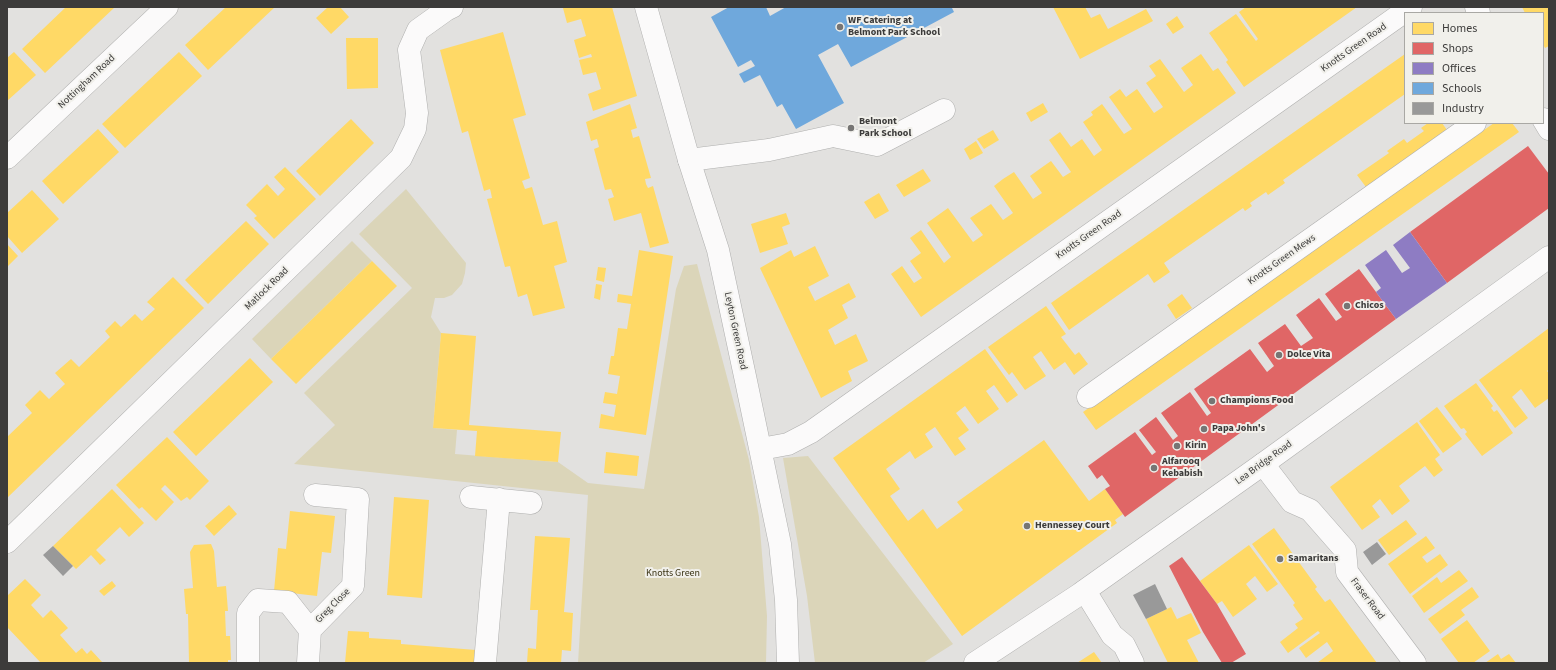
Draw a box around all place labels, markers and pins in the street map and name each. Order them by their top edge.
place label: WF Catering at Belmont Park School [848,15,940,38]
marker: WF Catering at Belmont Park School [835,22,845,32]
place label: Belmont Park School [859,116,911,140]
marker: Belmont Park School [846,123,856,133]
place label: Chicos [1355,300,1384,312]
marker: Chicos [1342,301,1352,311]
place label: Dolce Vita [1287,349,1331,361]
marker: Dolce Vita [1274,350,1284,360]
place label: Champions Food [1220,395,1293,407]
marker: Champions Food [1207,396,1217,406]
place label: Papa John's [1212,423,1265,435]
marker: Papa John's [1199,424,1209,434]
place label: Kirin [1185,440,1206,452]
marker: Kirin [1172,441,1182,451]
place label: Alfarooq Kebabish [1162,456,1203,480]
marker: Alfarooq Kebabish [1149,463,1159,473]
place label: Hennessey Court [1035,520,1110,532]
marker: Hennessey Court [1022,521,1032,531]
place label: Samaritans [1288,553,1338,565]
marker: Samaritans [1275,554,1285,564]

